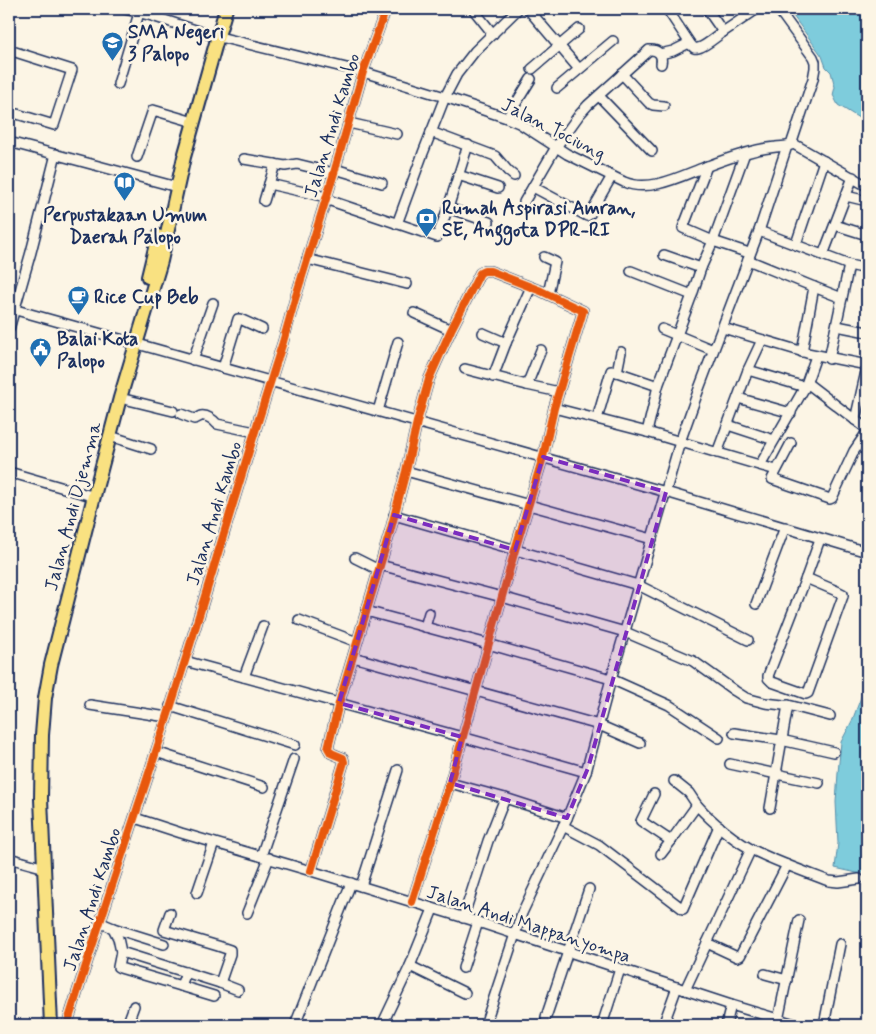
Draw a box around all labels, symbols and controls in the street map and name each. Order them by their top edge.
place label: SMA Negeri 3 Palopo [128,20,224,67]
school or university icon: SMA Negeri 3 Palopo [100,30,124,61]
street label: Jalan Andi Kambo [299,50,366,201]
street label: Jalan Tociung [496,92,610,167]
library icon: Perpustakaan Umum Daerah Palopo [113,171,137,202]
place label: Rumah Aspirasi Amran, SE, Anggota DPR-RI [442,196,635,246]
place label: Perpustakaan Umum Daerah Palopo [43,203,207,250]
bank icon: Rumah Aspirasi Amran, SE, Anggota DPR-RI [414,206,438,237]
cafe icon: Rice Cup Beb [66,284,90,315]
place label: Rice Cup Beb [94,285,198,310]
place label: Balai Kota Palopo [57,327,138,374]
public building icon: Balai Kota Palopo [29,337,53,368]
street label: Jalan Andi Djemma [39,418,108,594]
street label: Jalan Andi Kambo [181,438,248,589]
street label: Jalan Andi Kambo [57,824,127,974]
street label: Jalan Andi Mappanyompa [423,880,634,970]

